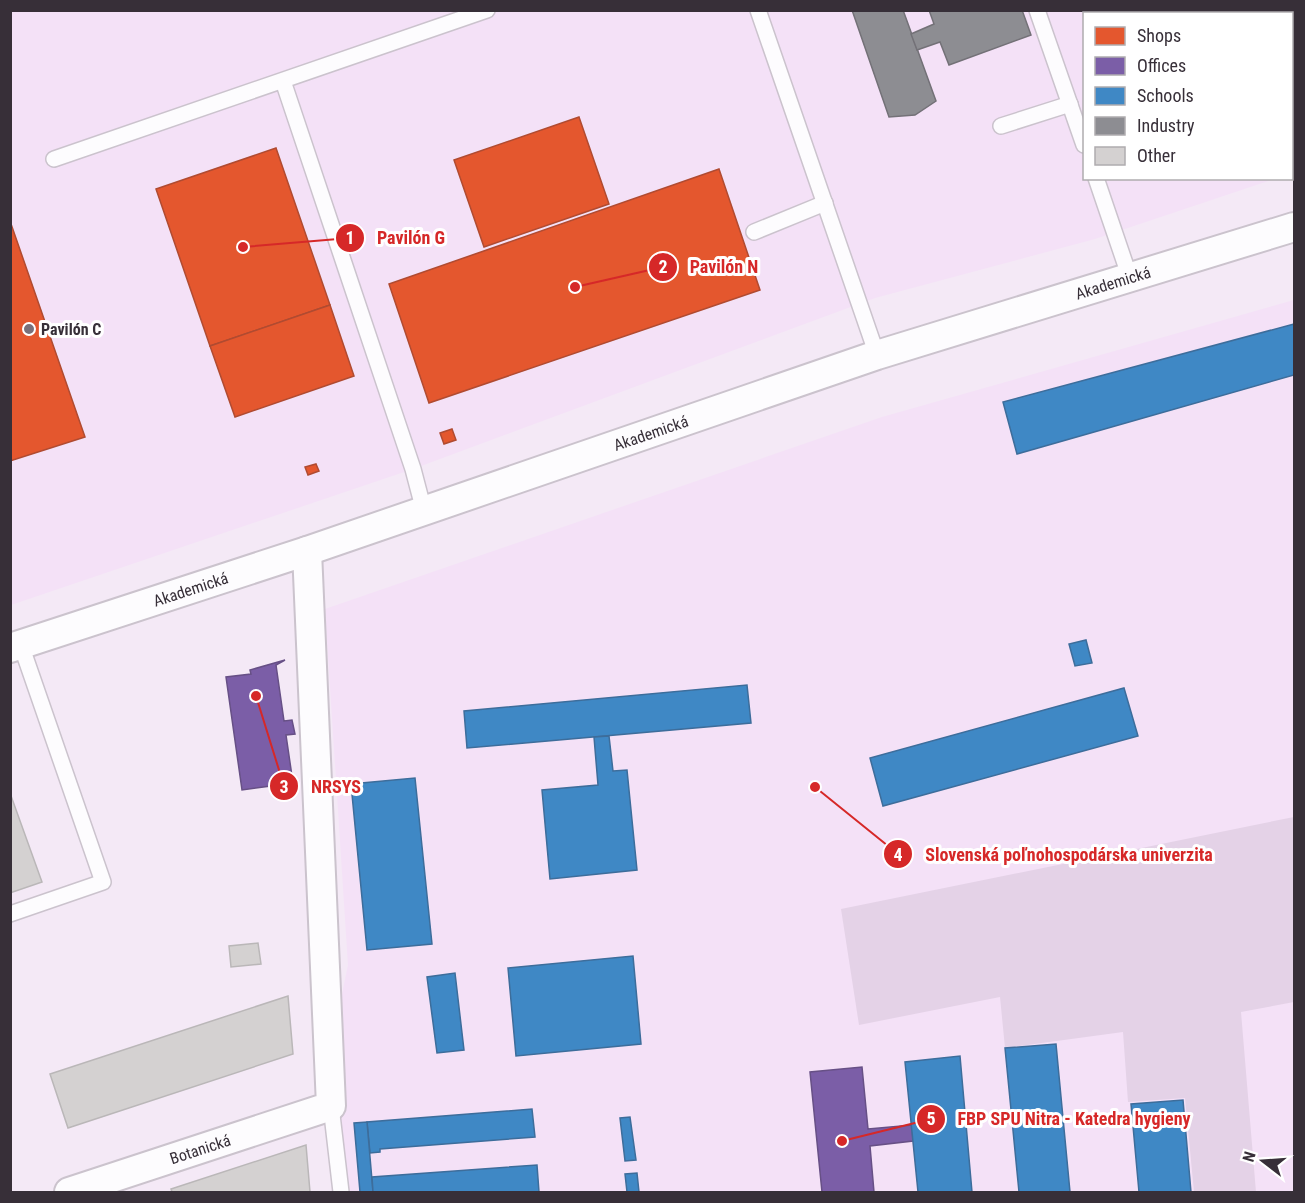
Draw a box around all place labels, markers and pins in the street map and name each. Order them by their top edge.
callout: Pavilón G [335,220,457,256]
callout: Pavilón N [648,249,771,285]
place label: Pavilón C [41,320,101,339]
marker: Pavilón C [22,322,36,336]
callout: NRSYS [269,768,373,804]
callout: Slovenská poľnohospodárska univerzita [883,836,1224,872]
callout: FBP SPU Nitra - Katedra hygieny [916,1101,1203,1137]

